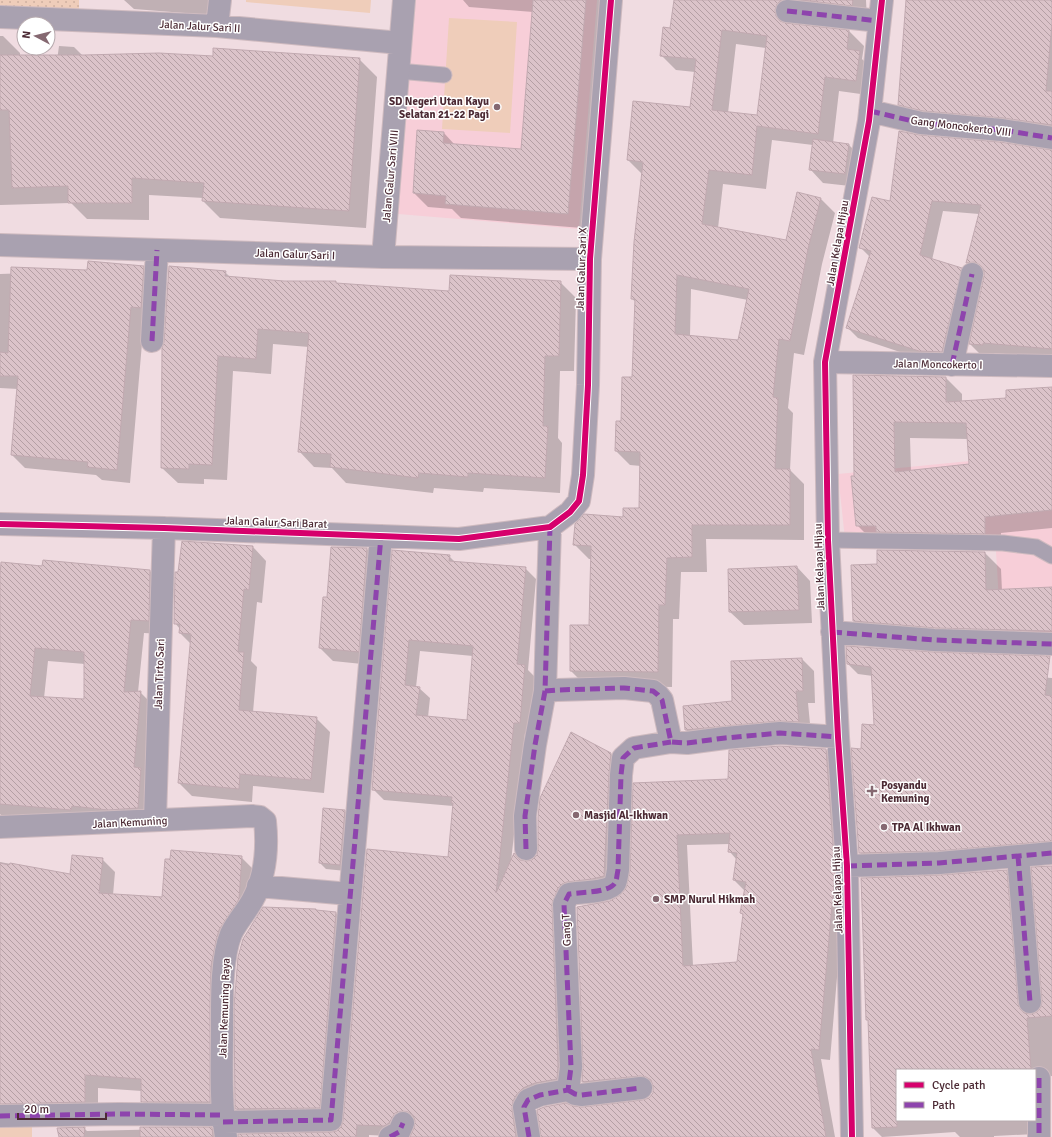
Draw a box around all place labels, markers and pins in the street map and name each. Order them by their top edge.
place label: SD Negeri Utan Kayu Selatan 21-22 Pagi [389,95,489,121]
marker: SD Negeri Utan Kayu Selatan 21-22 Pagi [492,102,502,112]
place label: Posyandu Kemuning [881,779,929,805]
marker: Posyandu Kemuning [866,785,878,797]
place label: Masjid Al-Ikhwan [584,809,668,822]
marker: Masjid Al-Ikhwan [571,810,581,820]
place label: TPA Al Ikhwan [892,821,961,834]
marker: TPA Al Ikhwan [879,822,889,832]
place label: SMP Nurul Hikmah [664,893,755,906]
marker: SMP Nurul Hikmah [651,894,661,904]

